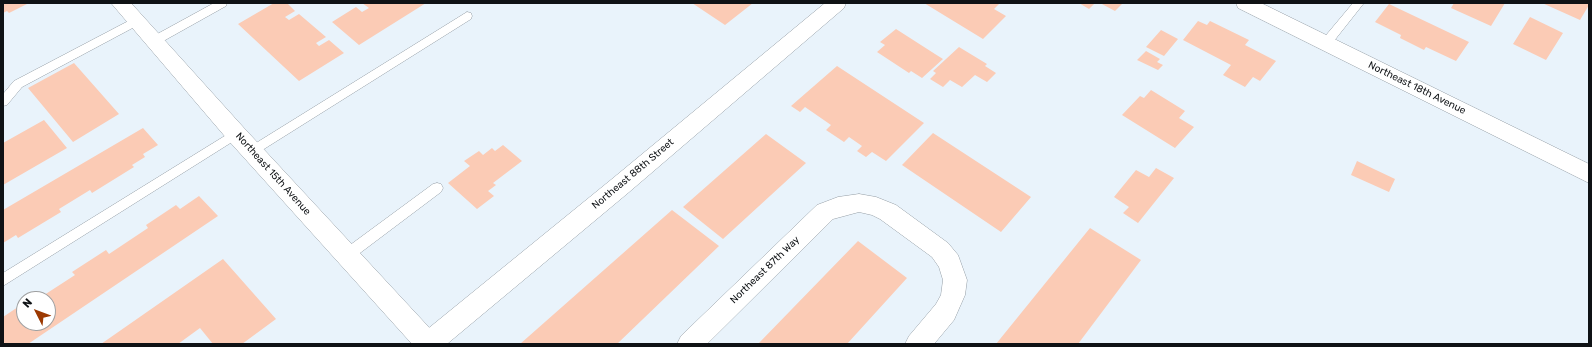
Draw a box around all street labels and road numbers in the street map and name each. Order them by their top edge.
street label: Northeast 18th Avenue [1366,59,1468,117]
street label: Northeast 15th Avenue [233,130,313,218]
street label: Northeast 88th Street [590,136,676,212]
street label: Northeast 87th Way [728,234,802,306]

